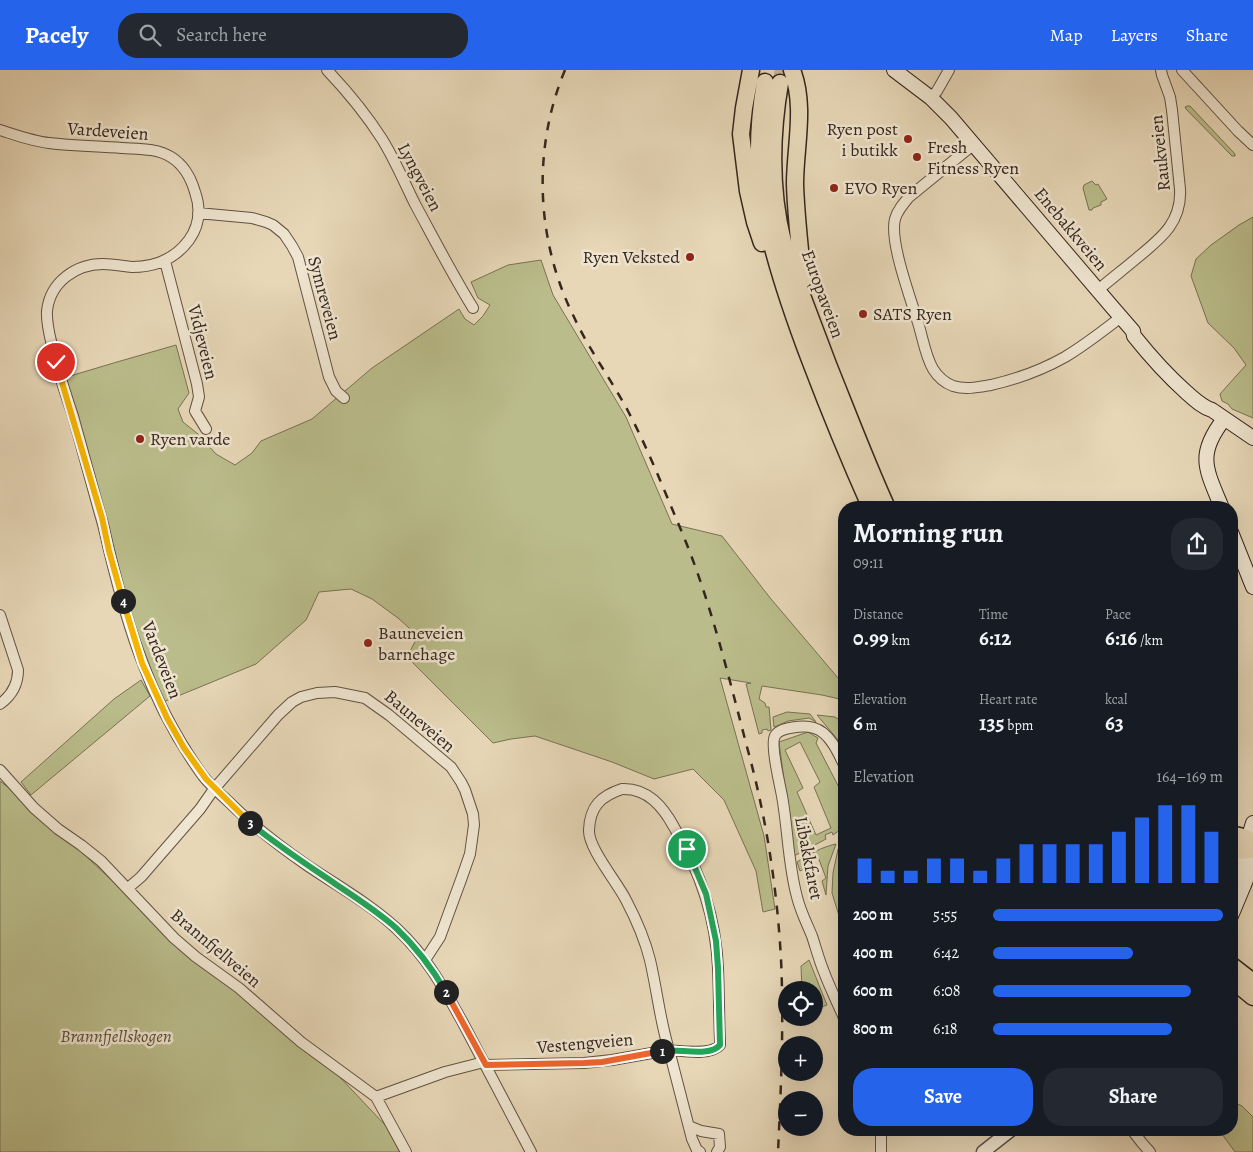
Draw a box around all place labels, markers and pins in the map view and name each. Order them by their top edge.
place label: Ryen post i butikk [826,117,898,162]
marker: Ryen post i butikk [902,133,914,145]
place label: Fresh Fitness Ryen [927,135,1019,180]
marker: Fresh Fitness Ryen [911,151,923,163]
place label: EVO Ryen [844,176,918,200]
marker: EVO Ryen [828,182,840,194]
place label: Ryen Veksted [583,245,680,269]
marker: Ryen Veksted [684,251,696,263]
place label: SATS Ryen [873,302,952,326]
marker: SATS Ryen [857,308,869,320]
pin [35,341,77,383]
place label: Ryen varde [150,427,230,451]
marker: Ryen varde [134,433,146,445]
pin: 4 [110,588,136,614]
place label: Bauneveien barnehage [378,621,464,666]
marker: Bauneveien barnehage [362,637,374,649]
pin: 3 [238,810,262,836]
pin [666,828,708,870]
pin: 2 [434,980,458,1004]
pin: 1 [650,1038,674,1064]

